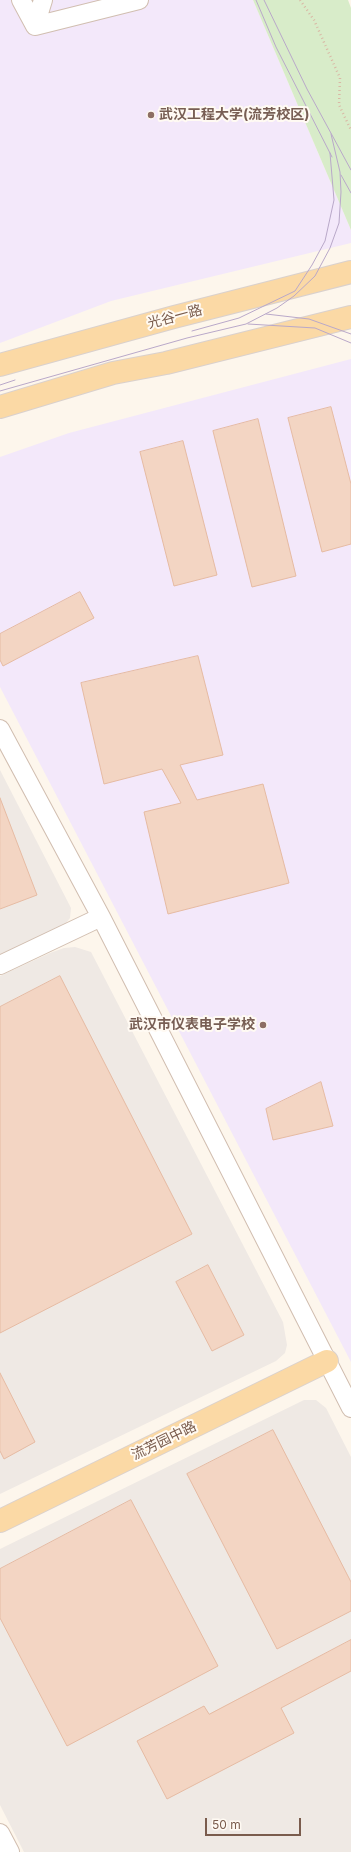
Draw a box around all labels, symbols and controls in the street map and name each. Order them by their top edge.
place label: 武汉工程大学(流芳校区) [159,107,310,123]
marker: 武汉工程大学(流芳校区) [146,110,156,120]
street label: 光谷一路 [146,302,204,332]
place label: 武汉市仪表电子学校 [129,1017,255,1033]
marker: 武汉市仪表电子学校 [258,1020,268,1030]
street label: 流芳园中路 [129,1418,199,1464]
scale bar [207,1810,303,1836]
text: 50 m [212,1817,241,1832]

